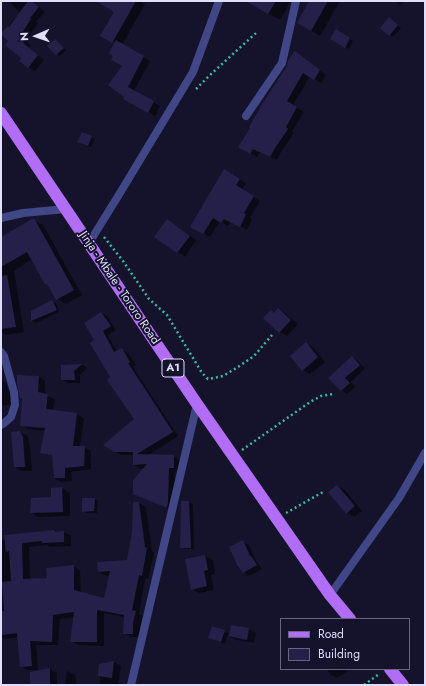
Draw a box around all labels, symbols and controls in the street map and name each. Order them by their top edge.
north arrow [16,16,56,56]
text: N [16,32,32,41]
street label: Jinja - Mbale - Tororo Road [76,229,162,347]
road number: A1 [162,359,184,377]
legend [280,618,410,670]
text: Road [318,625,344,643]
text: Building [318,645,360,663]

